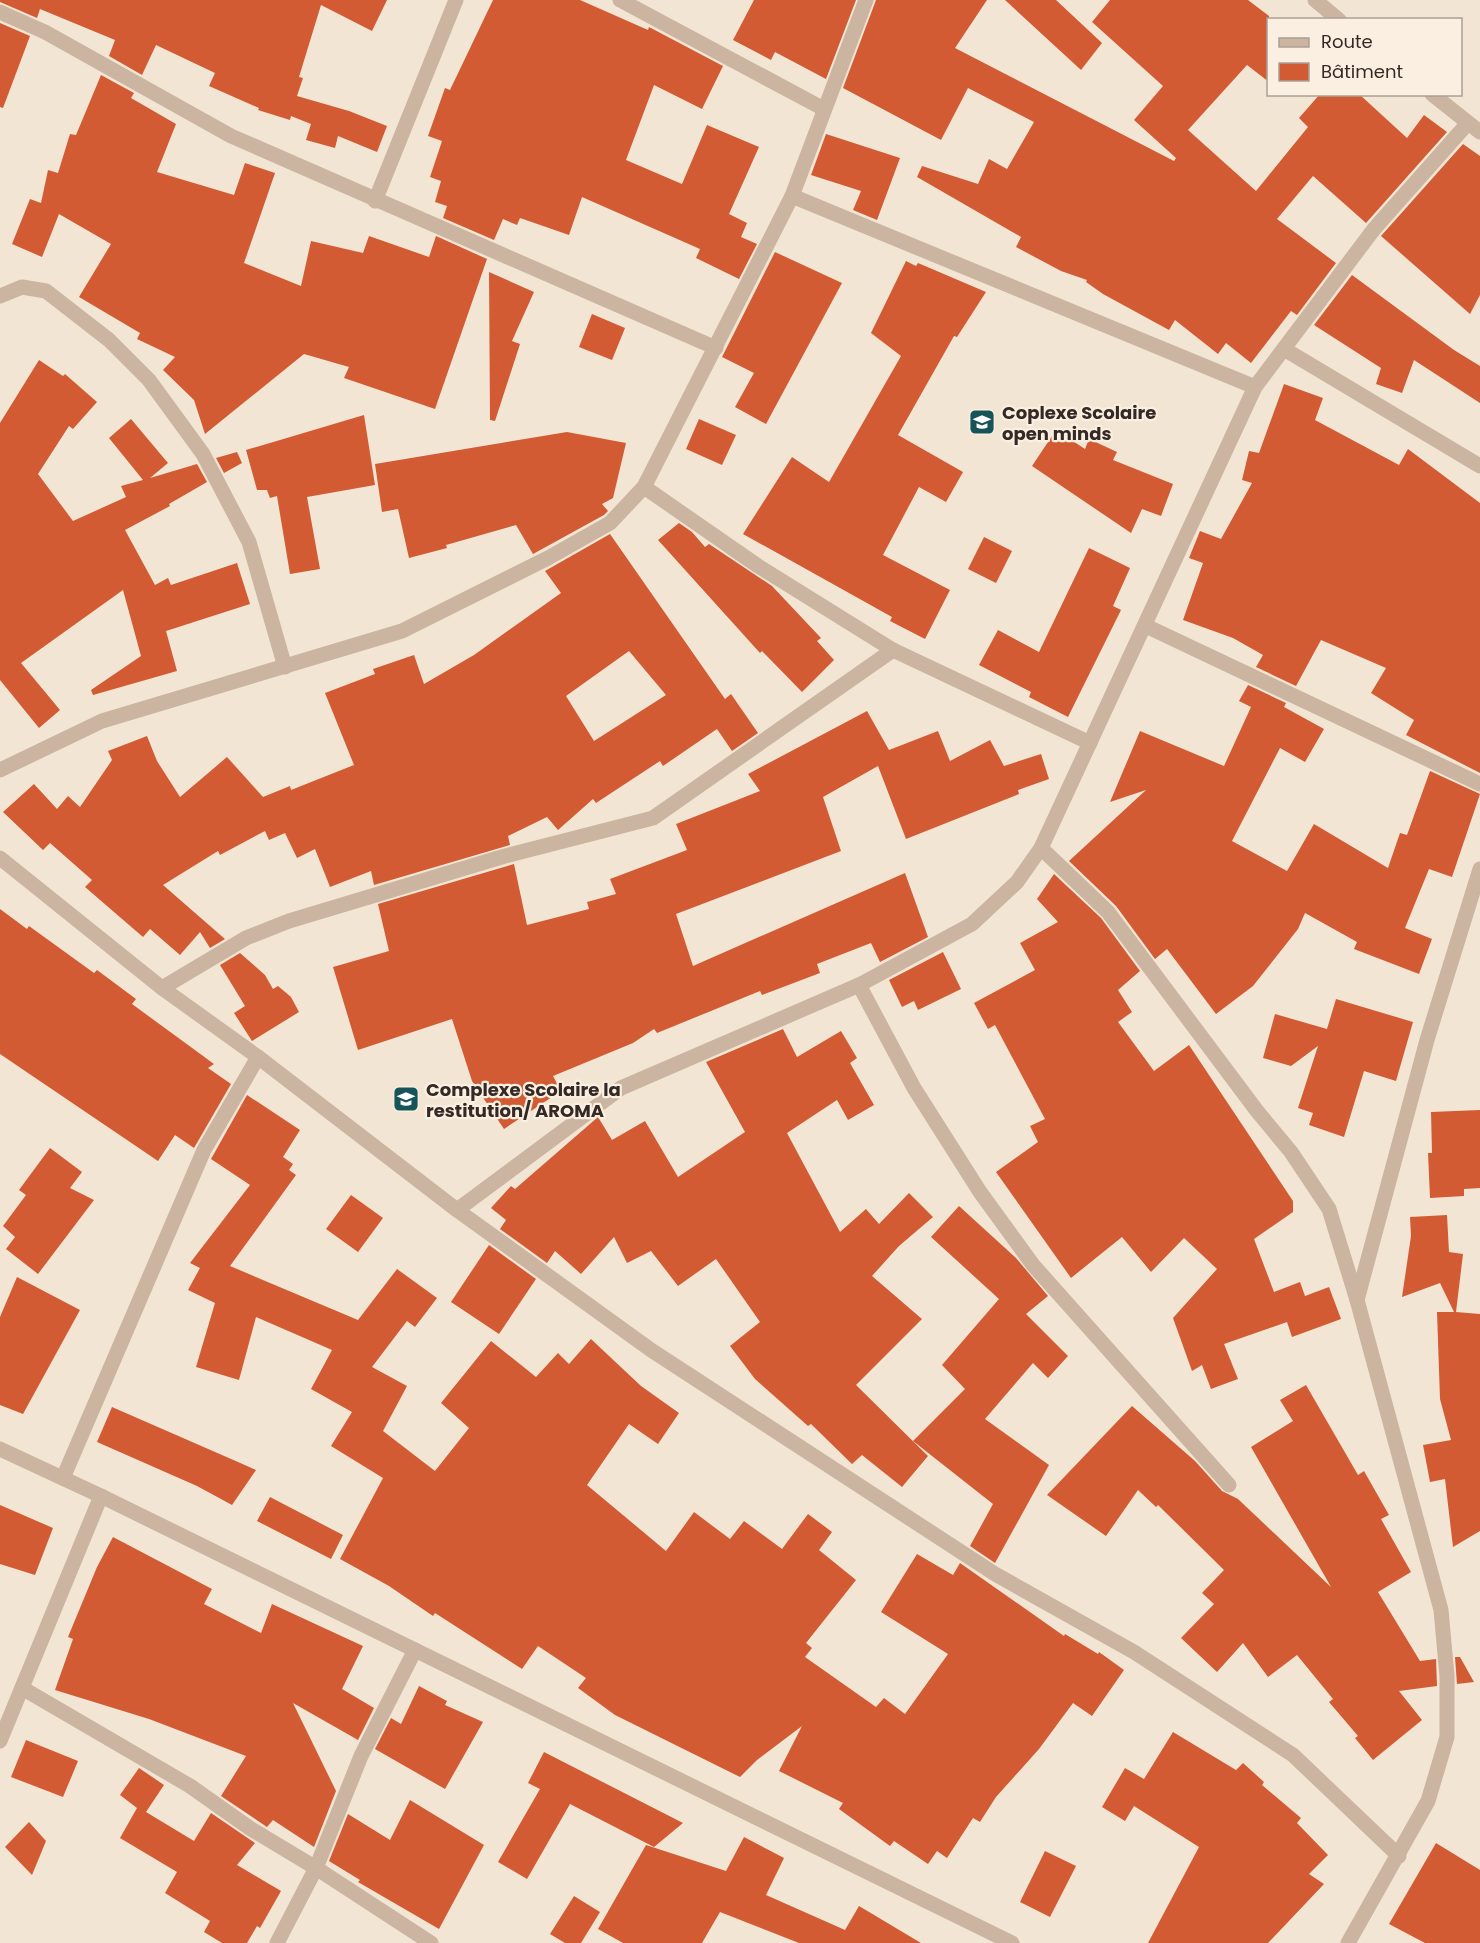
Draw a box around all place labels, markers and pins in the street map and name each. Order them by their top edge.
place label: Coplexe Scolaire open minds [1002,400,1156,446]
school or university icon: Coplexe Scolaire open minds [967,407,997,437]
place label: Complexe Scolaire la restitution/ AROMA [426,1077,621,1123]
school or university icon: Complexe Scolaire la restitution/ AROMA [391,1084,421,1114]

